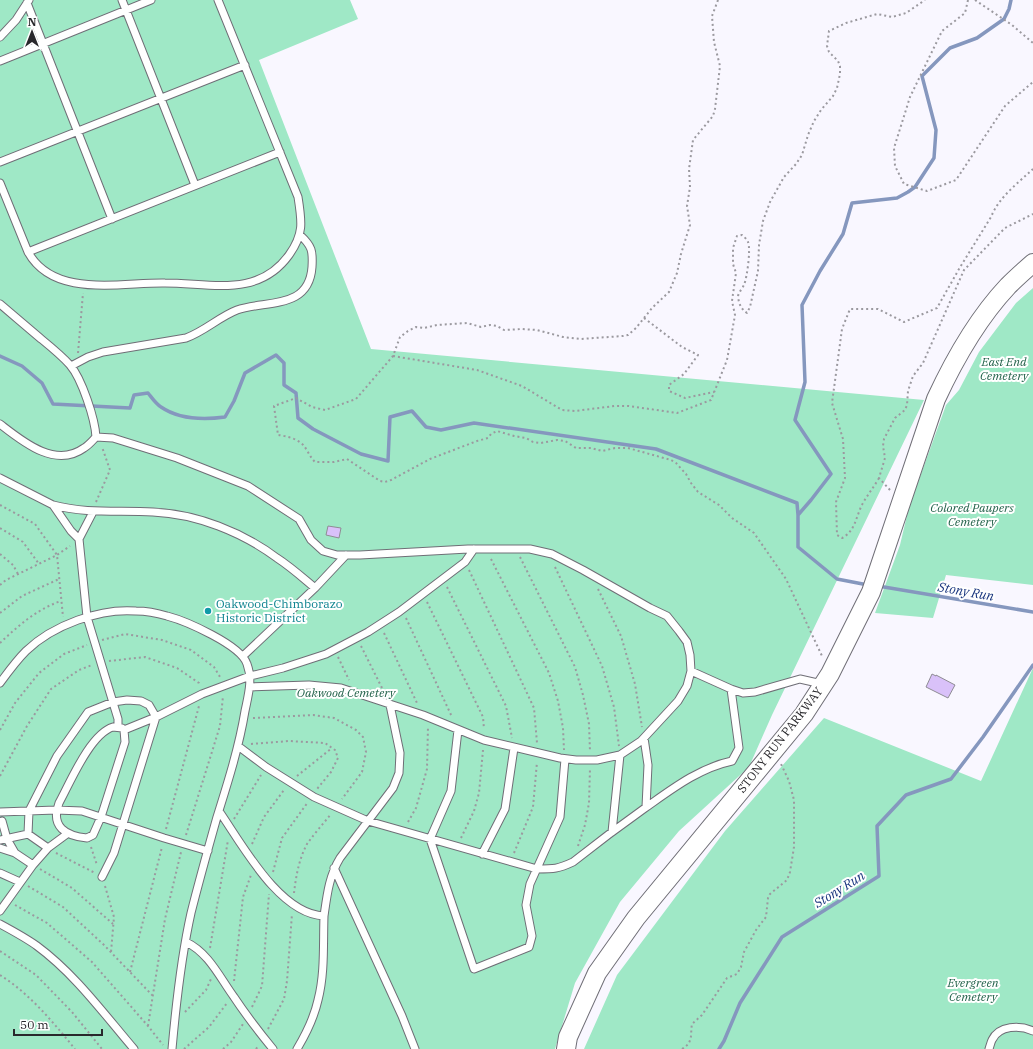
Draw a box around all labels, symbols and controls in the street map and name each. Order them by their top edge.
north arrow [12,12,52,52]
text: N [28,15,37,29]
park label: East End Cemetery [980,354,1030,383]
park label: Colored Paupers Cemetery [930,500,1014,529]
water label: Stony Run [935,578,996,605]
place label: Oakwood-Chimborazo Historic District [216,596,343,625]
marker: Oakwood-Chimborazo Historic District [203,606,213,616]
street label: STONY RUN PARKWAY [734,684,826,796]
park label: Oakwood Cemetery [297,685,397,700]
water label: Stony Run [810,867,868,912]
park label: Evergreen Cemetery [946,975,999,1004]
scale bar [14,1011,102,1037]
text: 50 m [20,1017,49,1032]

